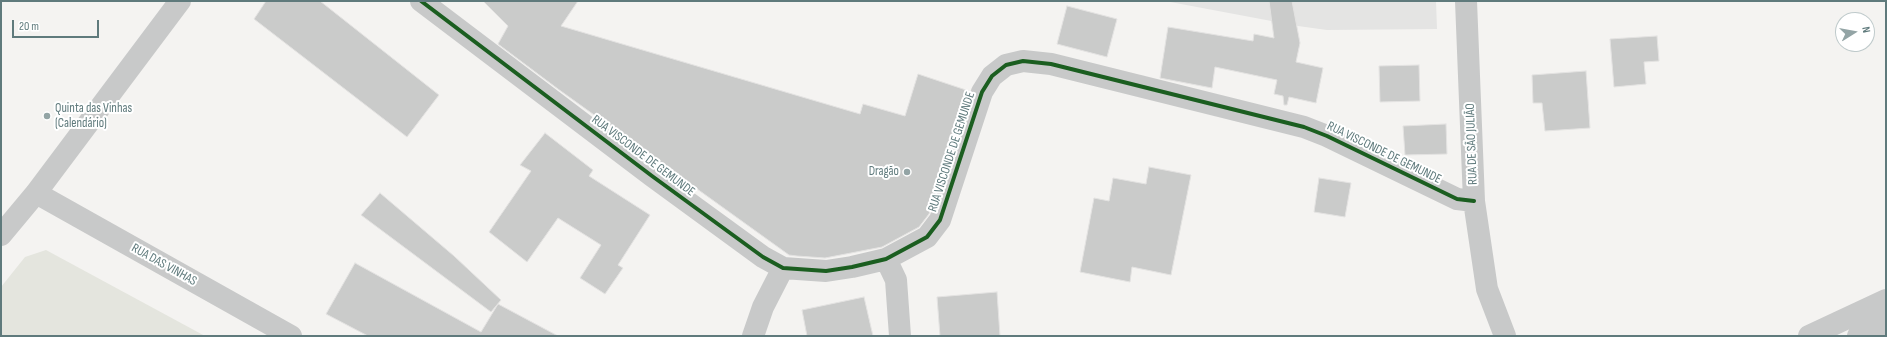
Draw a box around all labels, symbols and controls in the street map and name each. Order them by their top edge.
scale bar [14,12,101,38]
north arrow [1835,12,1875,52]
text: 20 m [19,19,39,34]
text: N [1859,26,1873,34]
street label: RUA VISCONDE DE GEMUNDE [925,90,979,214]
place label: Quinta das Vinhas (Calendário) [55,101,132,132]
street label: RUA DE SÃO JULIÃO [1463,103,1481,185]
marker: Quinta das Vinhas (Calendário) [42,111,52,121]
street label: RUA VISCONDE DE GEMUNDE [588,112,698,200]
street label: RUA VISCONDE DE GEMUNDE [1324,119,1444,187]
place label: Dragão [869,164,899,180]
marker: Dragão [902,167,912,177]
street label: RUA DAS VINHAS [129,241,199,289]

